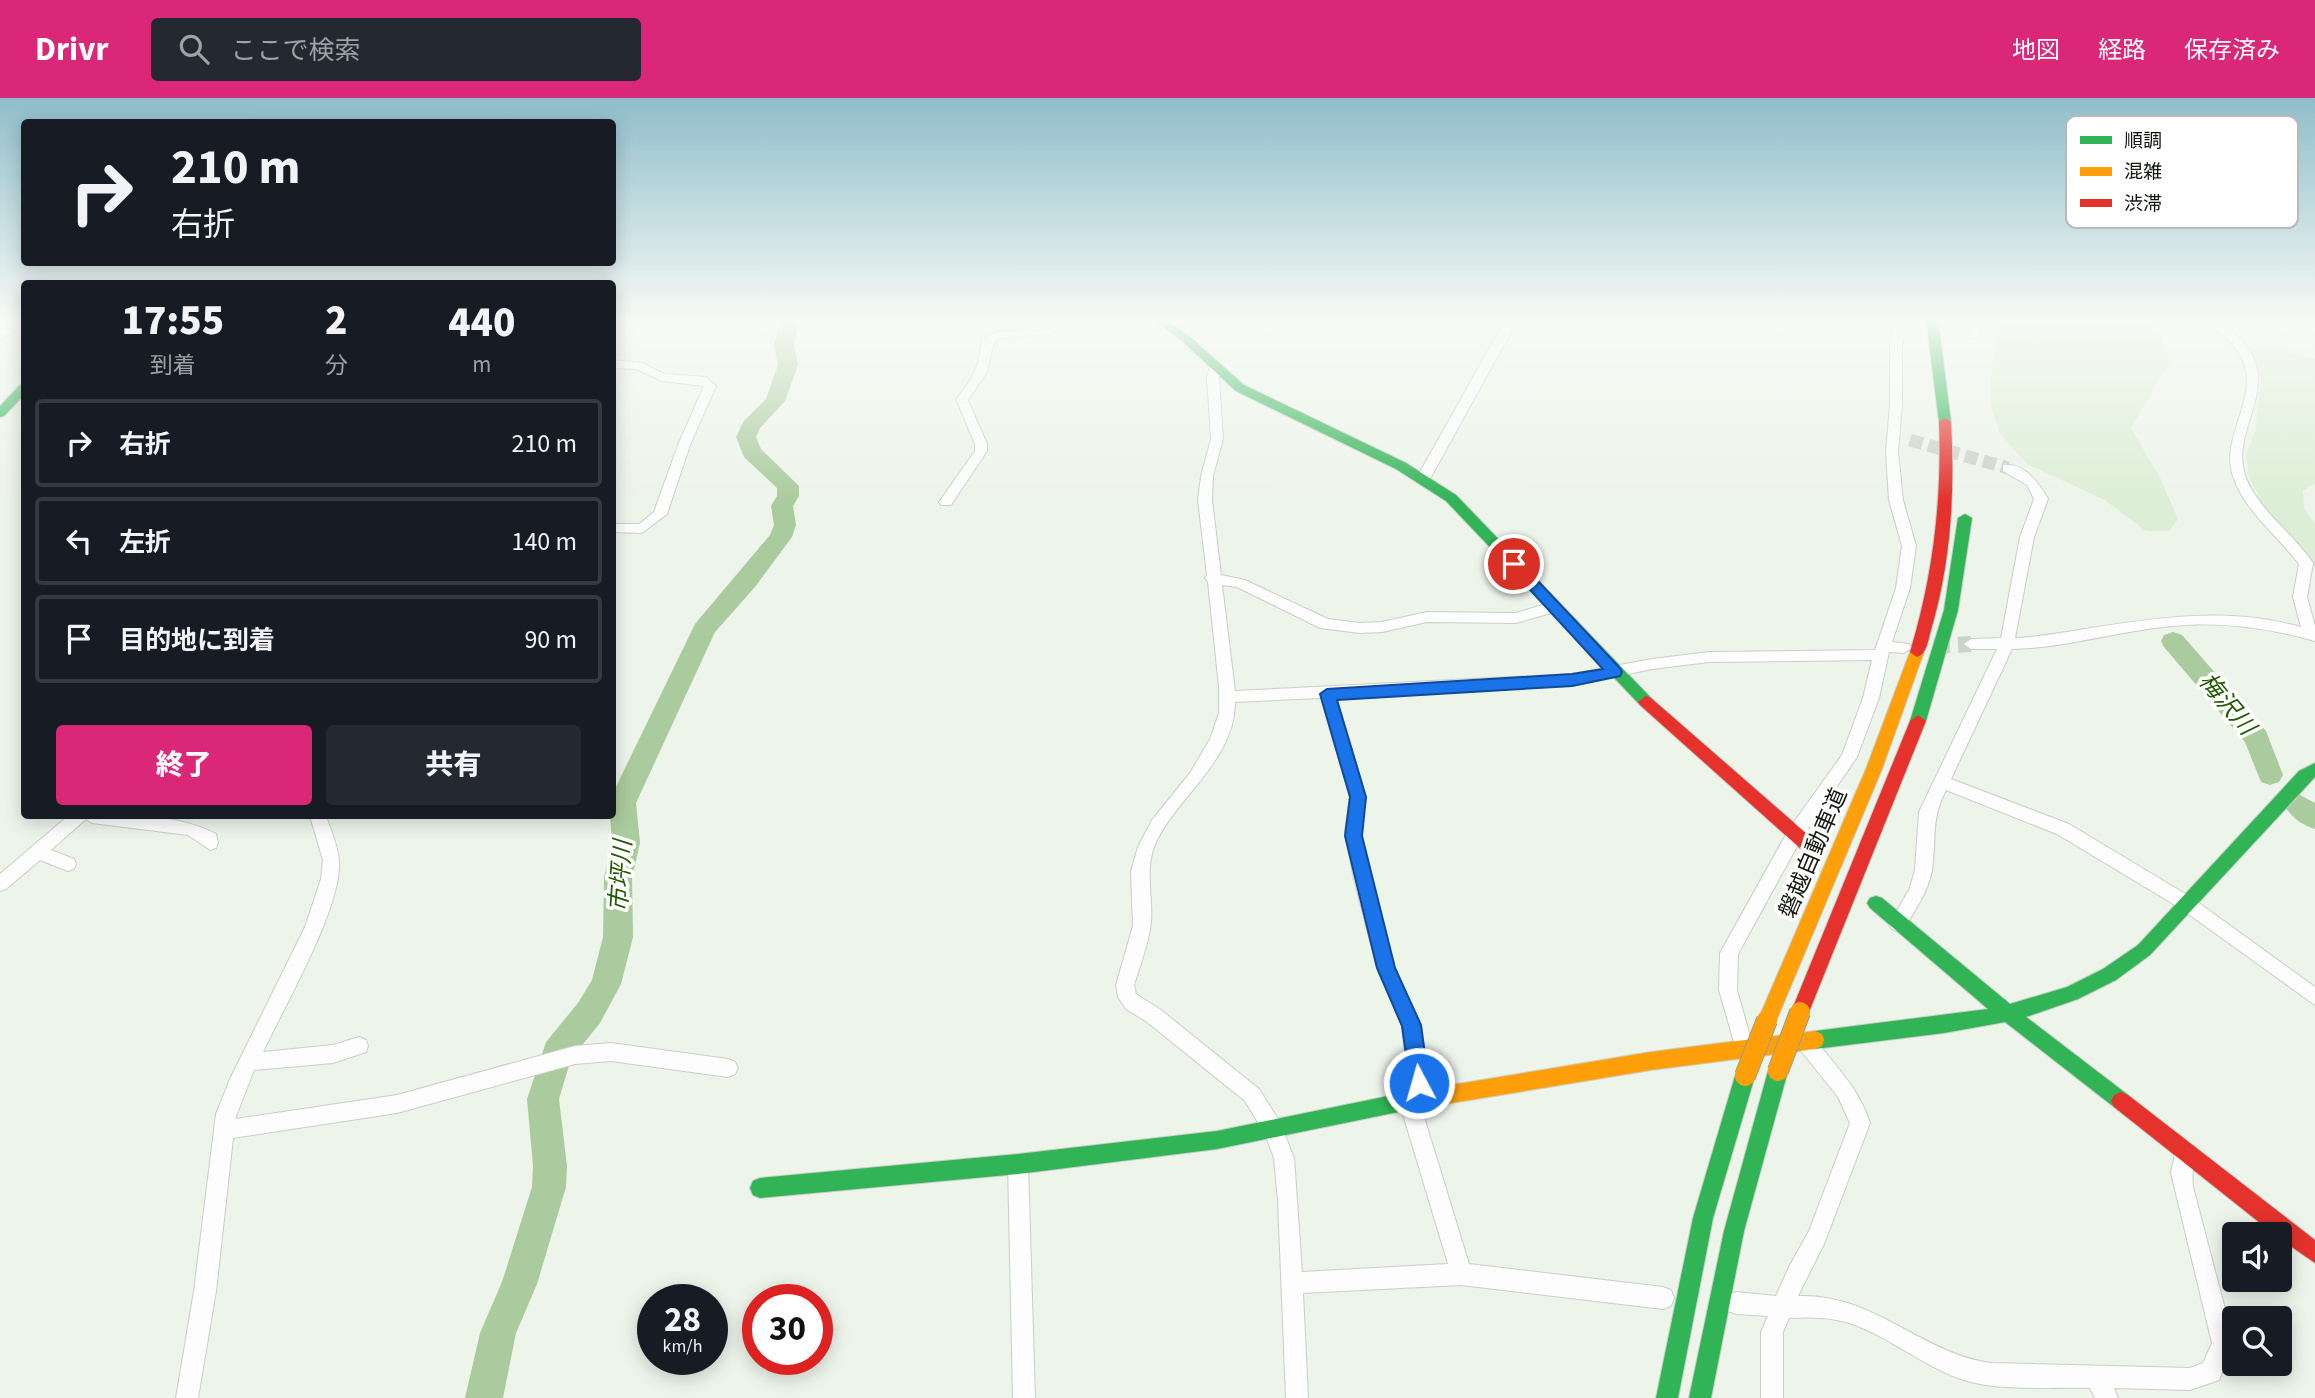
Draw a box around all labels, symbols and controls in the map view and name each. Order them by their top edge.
search box [151,18,641,81]
text: Drivr [35,26,109,73]
icon: search [175,30,213,68]
text: ここで検索 [231,32,361,69]
text: 地図 [2012,33,2060,68]
text: 経路 [2098,33,2146,68]
text: 保存済み [2184,33,2280,68]
legend [2066,116,2298,228]
text: 順調 [2124,128,2162,155]
text: 210 m [171,133,300,203]
icon: right [56,147,147,238]
text: 混雑 [2124,159,2162,186]
text: 渋滞 [2124,191,2162,218]
text: 右折 [171,202,235,248]
text: 17:55 [121,291,224,351]
text: 2 [325,291,347,351]
text: 440 [448,293,515,353]
text: m [472,348,491,381]
text: 到着 [150,349,196,382]
text: 分 [325,349,348,382]
icon: right [60,424,98,462]
text: 210 m [511,425,577,462]
text: 右折 [119,426,171,463]
icon: left [60,522,98,560]
text: 140 m [511,523,577,560]
text: 左折 [119,524,171,561]
pin [1484,534,1544,594]
icon: arrive [1495,545,1533,583]
icon: arrive [60,620,98,658]
text: 90 m [524,621,577,658]
text: 目的地に到着 [119,622,275,659]
water label: 梅沢川 [2190,665,2265,745]
button: 終了 [56,725,312,805]
button: 共有 [326,725,581,805]
street label: 磐越自動車道 [1771,783,1855,923]
water label: 市坪川 [601,836,641,913]
position arrow [1382,1046,1456,1120]
map controls [2222,1222,2292,1376]
button: sound [2222,1222,2292,1292]
speed limit sign: 30 [742,1284,833,1375]
text: 28 [664,1295,701,1345]
button: search [2222,1306,2292,1376]
text: km/h [663,1334,702,1359]

